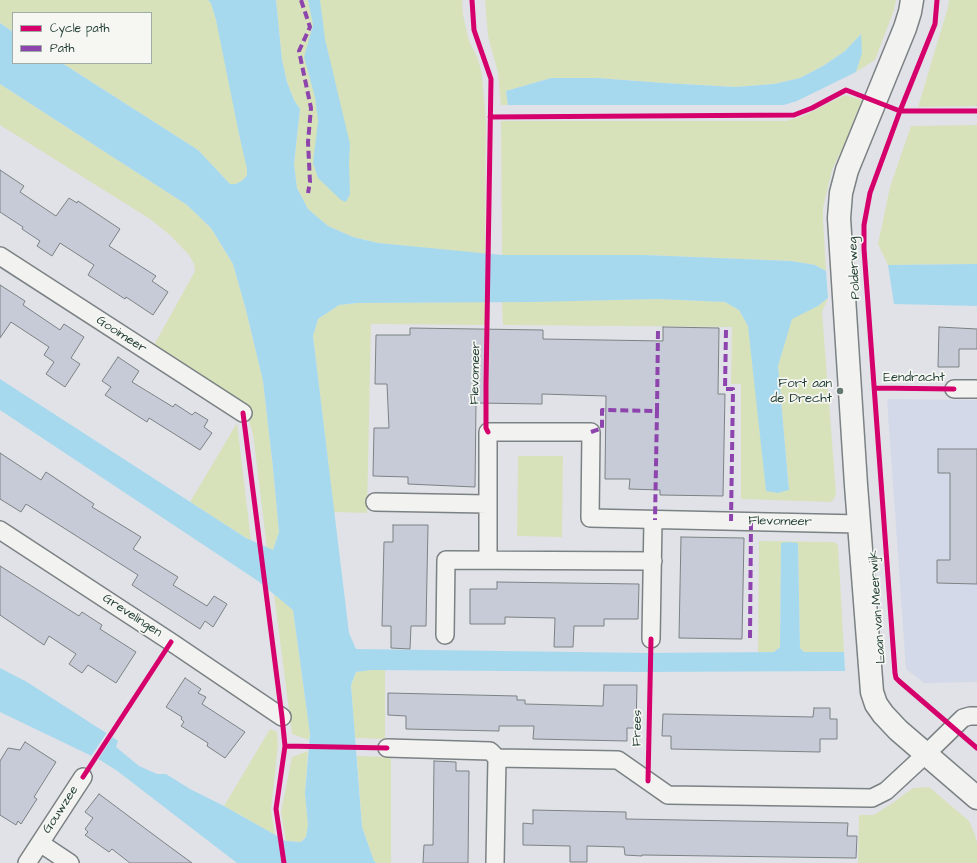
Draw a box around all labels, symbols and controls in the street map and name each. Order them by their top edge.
legend [12,12,152,64]
text: Cycle path [50,20,109,37]
text: Path [50,40,75,57]
street label: Polderweg [846,236,864,300]
street label: Gooimeer [93,313,149,357]
street label: Flevomeer [468,341,484,405]
street label: Eendracht [883,370,945,386]
place label: Fort aan de Drecht [771,376,832,407]
marker: Fort aan de Drecht [835,386,845,396]
street label: Flevomeer [748,514,812,530]
street label: Laan van Meerwijk [866,550,890,664]
street label: Grevelingen [99,591,165,641]
street label: Frees [630,709,646,747]
street label: Gouwzee [40,783,82,837]

